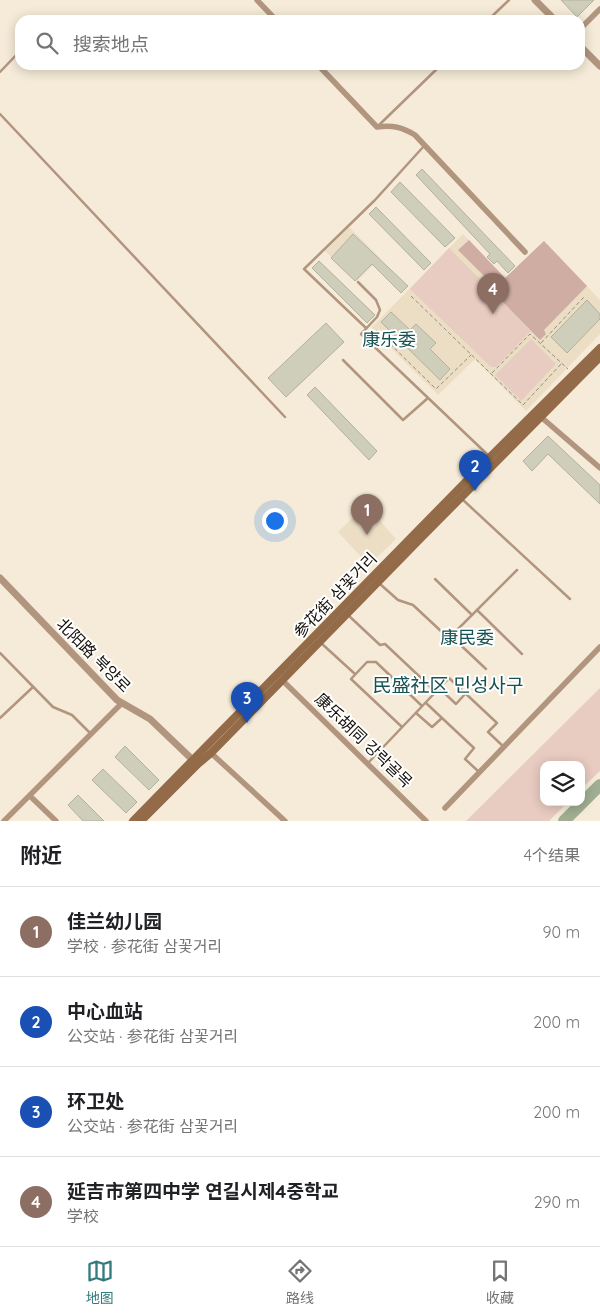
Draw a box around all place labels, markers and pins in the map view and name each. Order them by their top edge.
pin: 4 [477,273,509,314]
pin: 2 [459,450,491,491]
pin: 1 [351,494,383,535]
pin: 3 [231,682,263,723]

